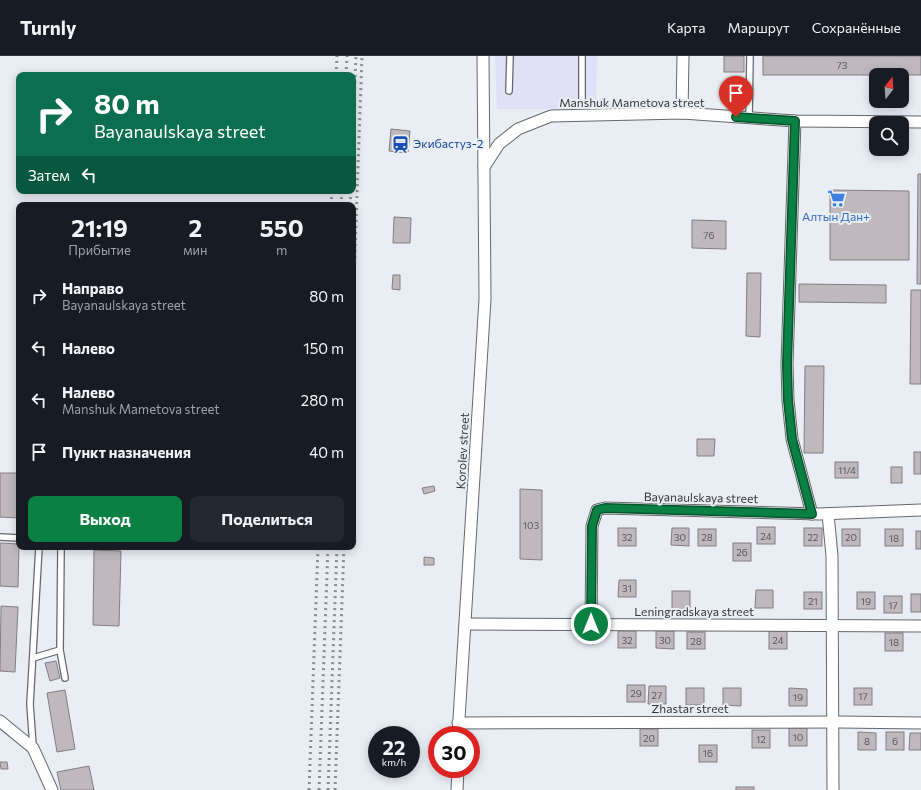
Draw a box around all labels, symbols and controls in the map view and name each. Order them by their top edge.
text: Turnly [20,16,76,39]
text: Карта [667,19,705,36]
text: Маршрут [727,19,790,36]
text: Сохранённые [812,19,901,36]
house number: 73 [837,59,848,71]
north arrow [869,68,909,108]
map controls [869,68,909,156]
pin [719,76,753,117]
icon: arrive [725,82,747,104]
text: 80 m [94,86,160,120]
icon: right [28,88,80,140]
street label: Manshuk Mametova street [559,95,705,109]
button: search [869,116,909,156]
text: Bayanaulskaya street [94,120,266,142]
station icon: Экибастуз-2 [390,134,410,154]
place label: Экибастуз-2 [413,136,484,150]
icon: left [78,164,100,186]
text: Затем [28,166,70,184]
supermarket icon: Алтын Дан+ [826,188,846,208]
place label: Алтын Дан+ [802,209,870,223]
text: 21:19 [71,213,128,242]
text: 2 [188,213,202,242]
text: 550 [260,213,304,242]
house number: 76 [703,229,715,241]
text: Прибытие [68,242,131,258]
text: мин [183,242,207,258]
text: m [276,242,287,258]
text: Направо [62,279,124,297]
icon: right [28,285,50,307]
text: 80 m [309,287,344,305]
text: Bayanaulskaya street [62,297,186,313]
icon: left [28,337,50,359]
text: Налево [62,339,115,357]
text: 150 m [303,339,344,357]
text: Налево [62,383,115,401]
icon: left [28,389,50,411]
text: 280 m [301,391,344,409]
text: Manshuk Mametova street [62,401,220,417]
street label: Korolev street [453,412,471,490]
icon: arrive [28,441,50,463]
text: Пункт назначения [62,443,191,461]
text: 40 m [309,443,344,461]
house number: 11/4 [838,464,856,476]
street label: Bayanaulskaya street [644,489,758,505]
button: Выход [28,496,182,542]
button: Поделиться [190,496,344,542]
house number: 103 [523,519,540,531]
house number: 24 [760,530,772,542]
house number: 32 [621,531,633,543]
house number: 30 [674,531,686,543]
house number: 28 [701,531,713,543]
house number: 22 [807,531,819,543]
house number: 20 [845,531,857,543]
house number: 18 [889,532,899,544]
house number: 26 [736,546,748,558]
house number: 31 [622,582,632,594]
house number: 21 [808,595,818,607]
house number: 19 [861,595,871,607]
house number: 17 [888,599,898,611]
position arrow [570,603,612,645]
street label: Leningradskaya street [634,604,754,618]
house number: 32 [621,634,633,646]
house number: 30 [659,634,671,646]
house number: 24 [772,634,784,646]
house number: 28 [690,635,702,647]
house number: 18 [889,636,899,648]
house number: 29 [630,687,642,699]
house number: 27 [652,689,662,701]
house number: 17 [858,690,868,702]
house number: 19 [793,691,803,703]
street label: Zhastar street [651,701,729,715]
speed limit sign: 30 [428,726,480,778]
house number: 10 [793,731,803,743]
house number: 20 [643,732,655,744]
house number: 12 [756,733,766,745]
text: 22 [383,735,405,759]
house number: 8 [864,735,870,747]
house number: 6 [892,735,898,747]
house number: 16 [703,747,713,759]
text: km/h [382,756,406,768]

